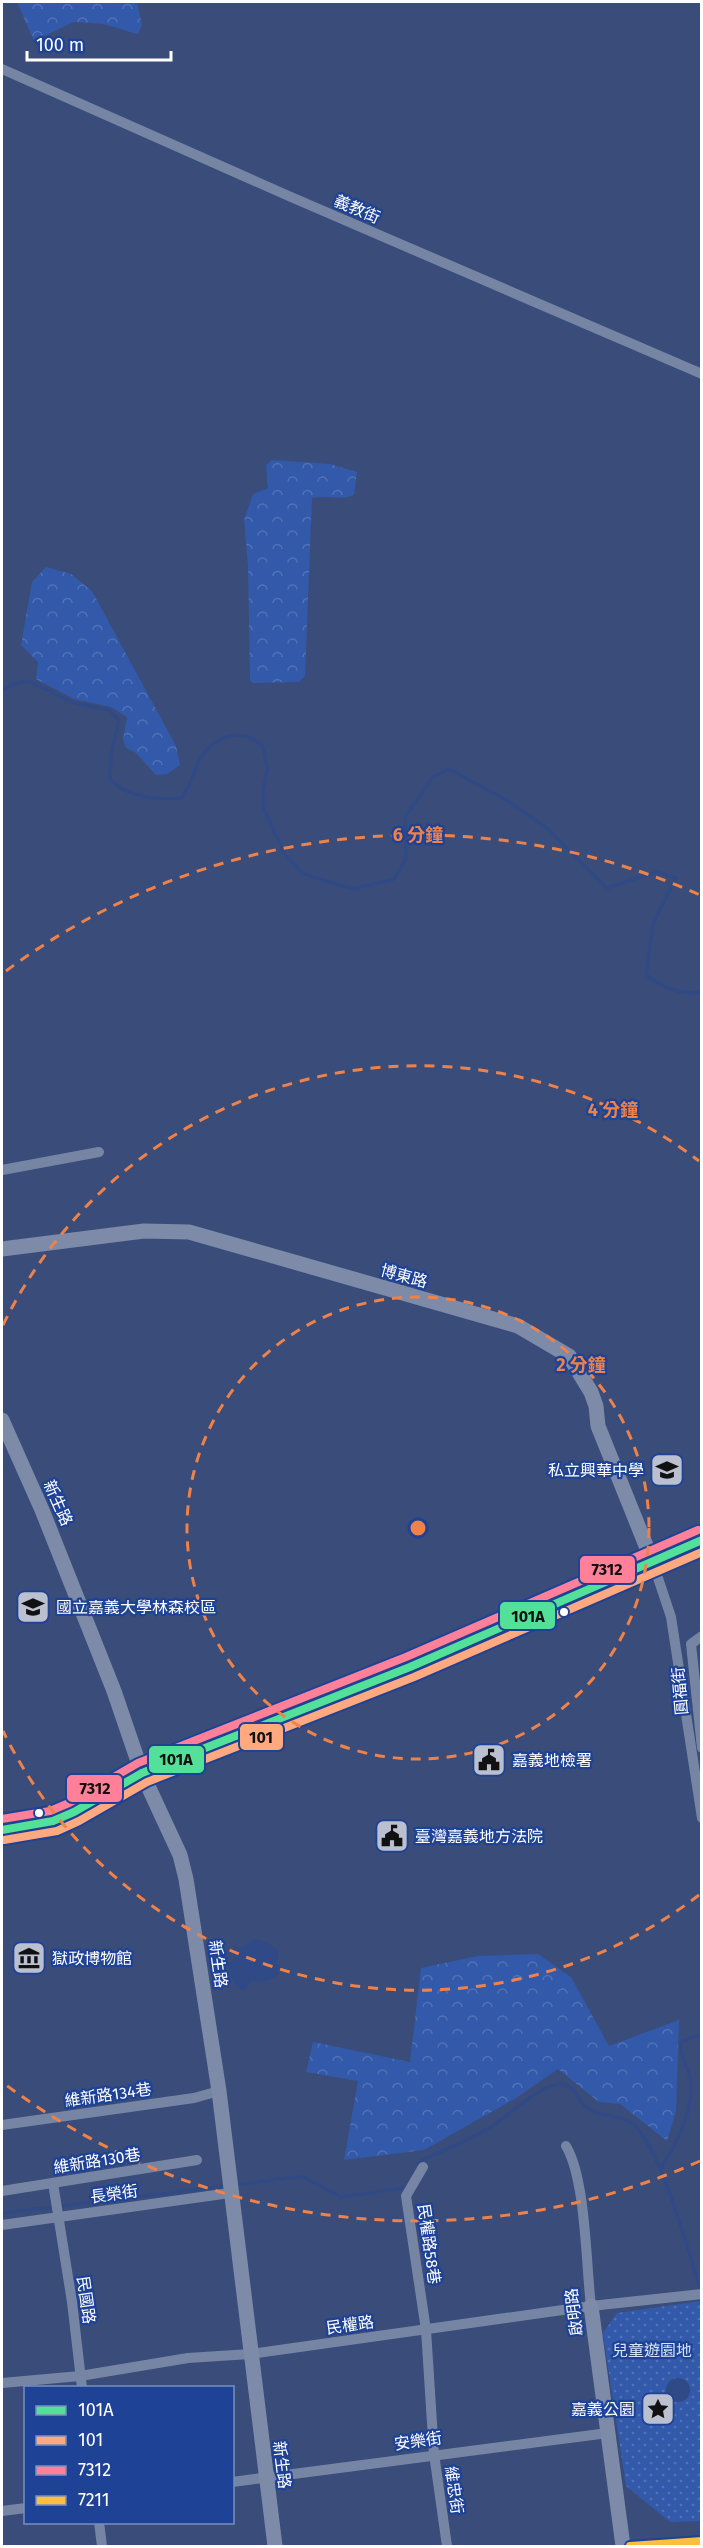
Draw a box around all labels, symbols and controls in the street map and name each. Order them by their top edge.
scale bar [27,24,171,62]
text: 100 m [36,34,84,56]
street label: 義教街 [331,191,383,227]
text: 6 分鐘 [393,824,443,846]
text: 4 分鐘 [588,1099,638,1121]
street label: 博東路 [378,1261,430,1291]
text: 2 分鐘 [556,1354,606,1376]
school or university icon: 私立興華中學 [649,1452,685,1488]
place label: 私立興華中學 [548,1461,644,1480]
street label: 新生路 [40,1477,76,1529]
centre of rings [408,1518,428,1538]
line badge: 7312 [579,1555,636,1584]
text: 7312 [591,1560,623,1579]
school or university icon: 國立嘉義大學林森校區 [15,1589,51,1625]
place label: 國立嘉義大學林森校區 [56,1598,216,1617]
line badge: 101A [499,1601,556,1630]
unlabelled marker [558,1606,570,1618]
text: 101A [511,1607,545,1626]
street label: 圓福街 [668,1666,692,1716]
line badge: 101 [239,1723,284,1751]
text: 101 [249,1728,273,1747]
public building icon: 嘉義地檢署 [471,1742,507,1778]
line badge: 101A [148,1745,205,1774]
text: 101A [159,1750,193,1769]
place label: 嘉義地檢署 [512,1751,592,1770]
line badge: 7312 [66,1774,123,1803]
text: 7312 [79,1779,111,1798]
unlabelled marker [33,1807,45,1819]
public building icon: 臺灣嘉義地方法院 [374,1818,410,1854]
place label: 臺灣嘉義地方法院 [415,1827,543,1846]
street label: 新生路 [205,1939,231,1989]
museum icon: 獄政博物館 [11,1940,47,1976]
place label: 獄政博物館 [52,1949,132,1968]
street label: 維新路134巷 [63,2080,153,2110]
street label: 維新路130巷 [52,2145,142,2177]
street label: 長榮街 [89,2181,139,2207]
street label: 民權路58巷 [414,2203,444,2285]
street label: 民國路 [73,2275,99,2325]
street label: 啟明路 [562,2287,586,2337]
street label: 民權路 [325,2312,375,2338]
park label: 兒童遊園地 [612,2341,692,2360]
legend [24,2386,234,2524]
place icon: 嘉義公園 [640,2391,676,2427]
text: 101A [78,2399,114,2421]
place label: 嘉義公園 [571,2400,635,2419]
street label: 安樂街 [393,2428,443,2454]
text: 101 [78,2429,103,2451]
street label: 新生路 [270,2440,294,2490]
text: 7312 [78,2459,111,2481]
street label: 維忠街 [441,2465,467,2515]
text: 7211 [78,2489,110,2511]

